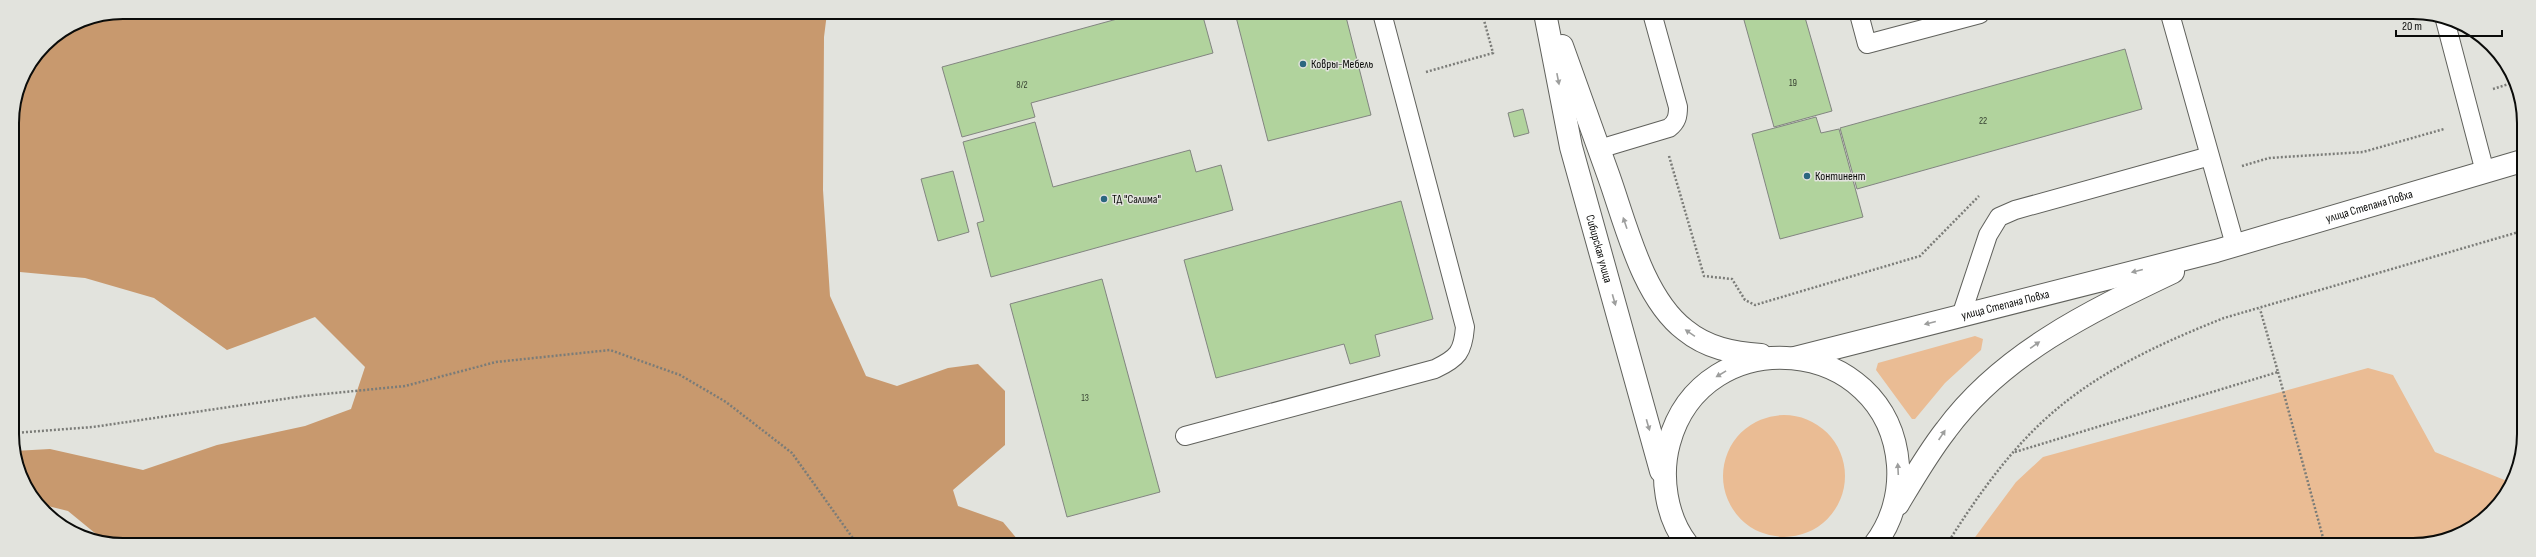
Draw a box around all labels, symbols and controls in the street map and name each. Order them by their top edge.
scale bar [2396,12,2502,38]
text: 20 m [2402,19,2422,34]
place label: Ковры-Мебель [1311,57,1373,72]
marker: Ковры-Мебель [1298,59,1308,69]
one-way arrow [1555,73,1561,85]
house number: 19 [1789,77,1797,89]
house number: 8/2 [1016,79,1028,91]
house number: 22 [1979,115,1987,127]
place label: Континент [1815,169,1866,184]
marker: Континент [1802,171,1812,181]
street label: улица Степана Повха [2324,186,2415,226]
place label: ТД "Салима" [1112,192,1161,207]
marker: ТД "Салима" [1099,194,1109,204]
street label: Сибирская улица [1583,213,1616,285]
one-way arrow [1622,216,1628,228]
one-way arrow [2131,268,2144,274]
street label: улица Степана Повха [1960,286,2051,323]
one-way arrow [1611,294,1617,306]
one-way arrow [1924,321,1936,327]
one-way arrow [1684,329,1695,337]
one-way arrow [2030,341,2041,350]
one-way arrow [1716,370,1726,378]
house number: 13 [1081,392,1089,404]
one-way arrow [1646,419,1652,431]
one-way arrow [1938,430,1946,440]
one-way arrow [1895,463,1902,475]

